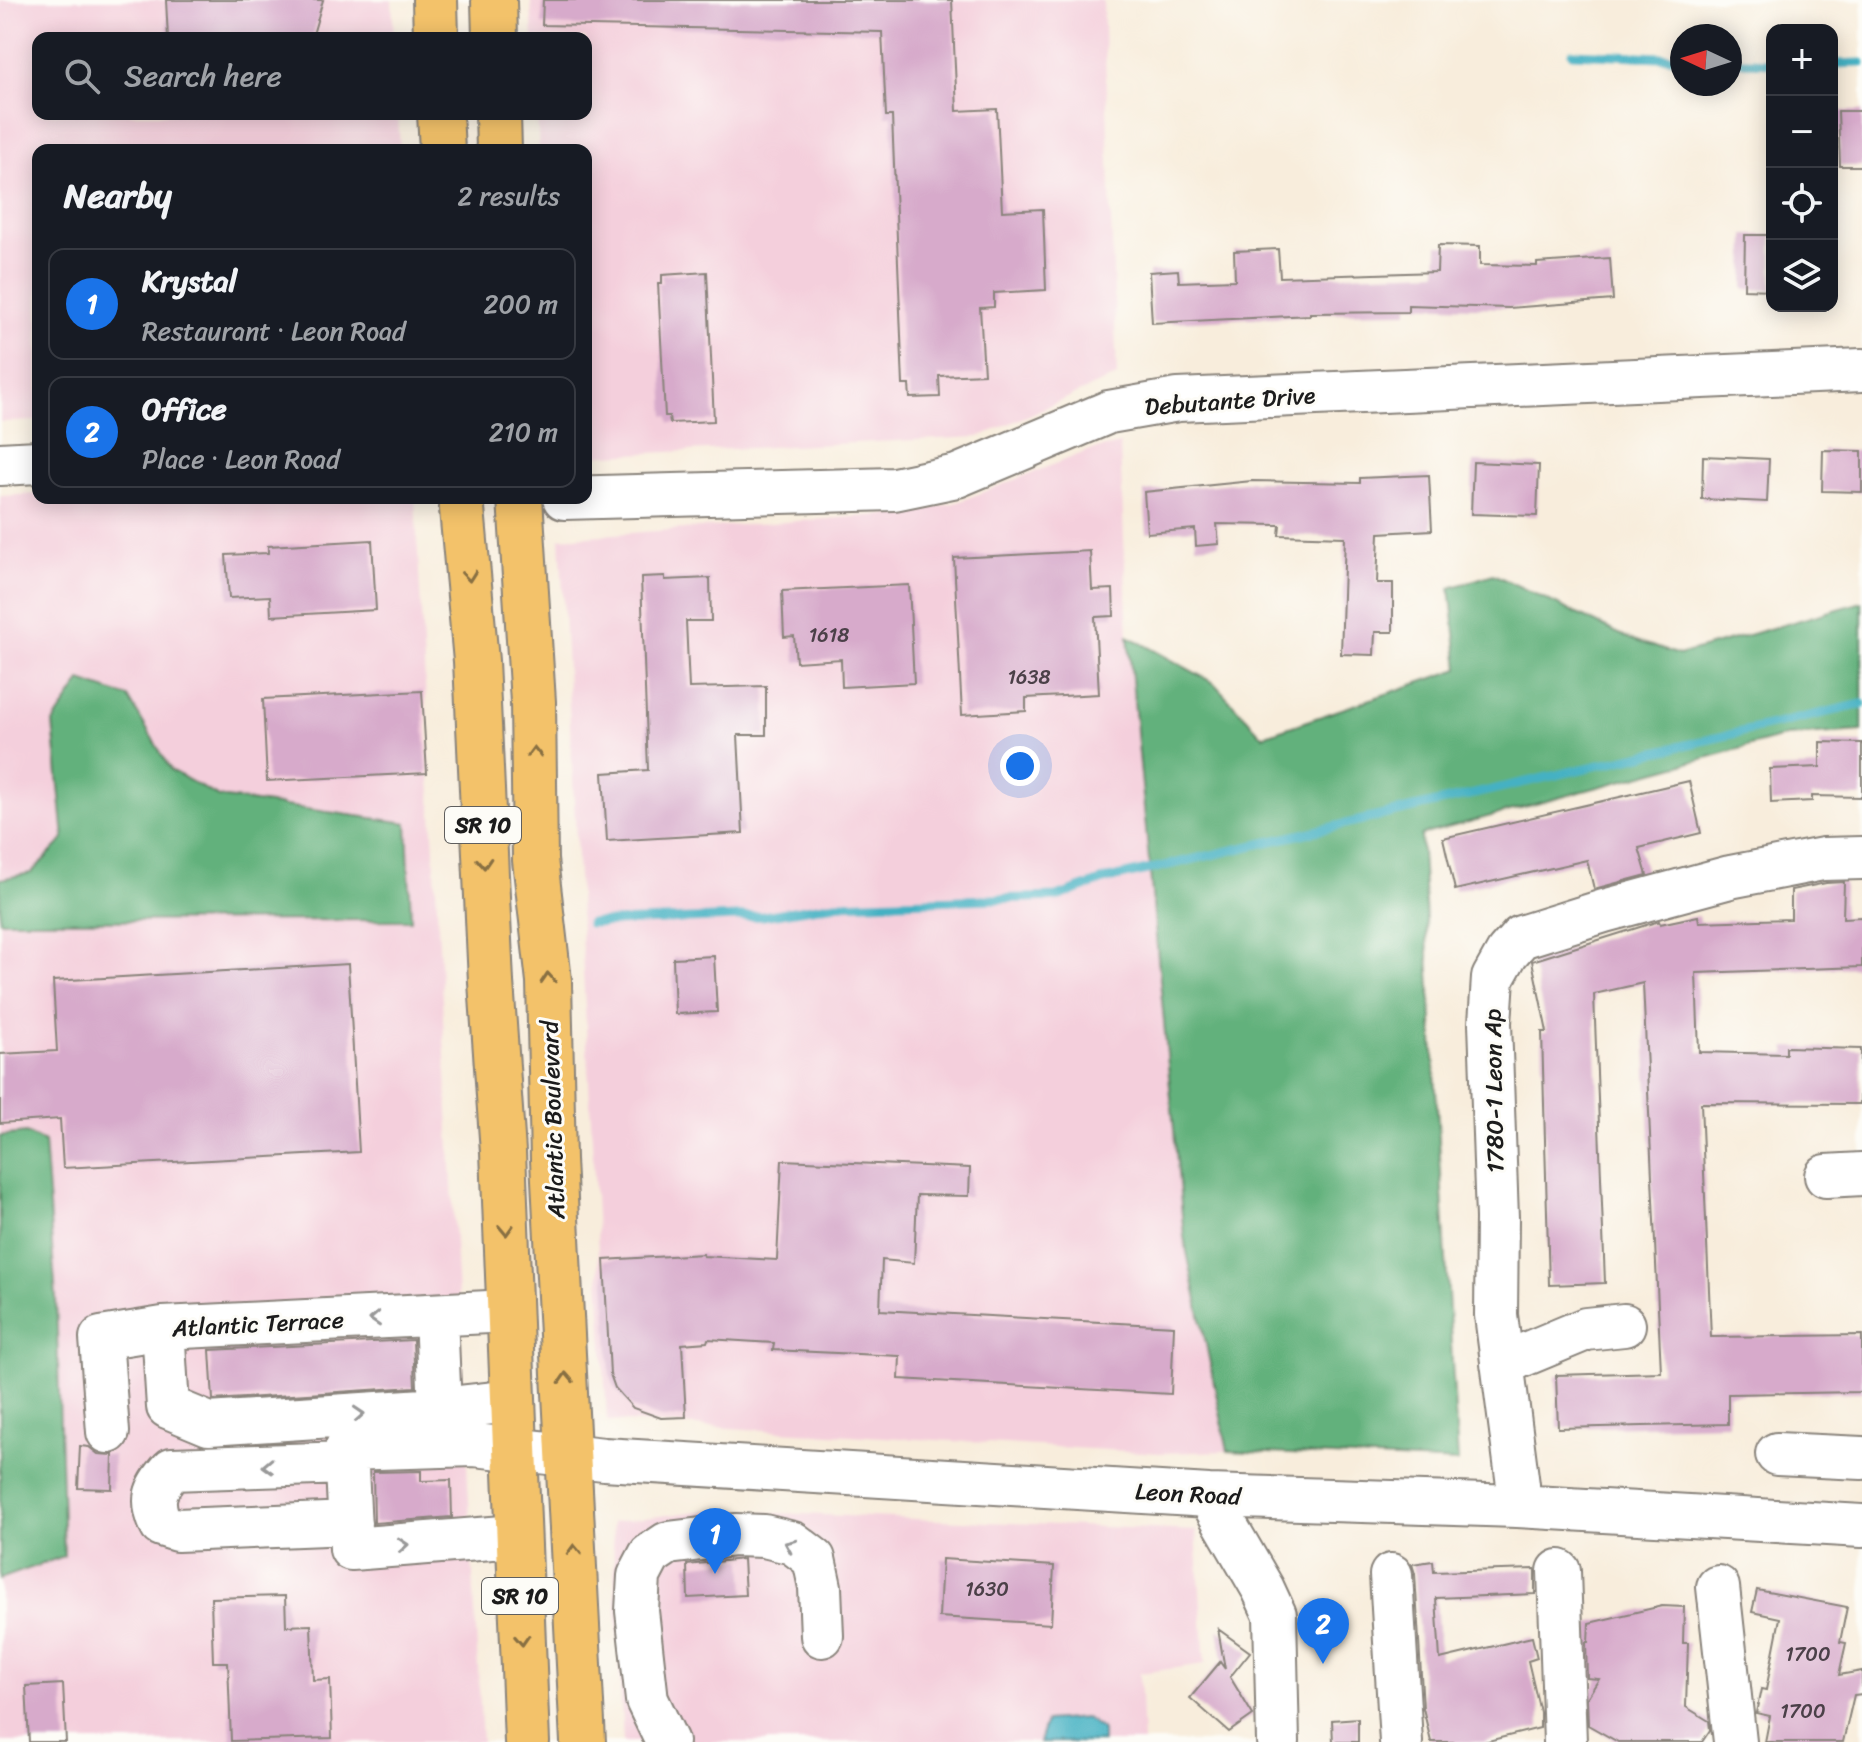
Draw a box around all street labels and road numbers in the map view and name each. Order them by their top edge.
street label: Debutante Drive [1143,374,1317,428]
road number: SR 10 [445,807,521,843]
street label: 1780-1 Leon Ap [1472,1008,1516,1174]
street label: Atlantic Boulevard [529,1019,577,1221]
street label: Atlantic Terrace [170,1299,345,1350]
street label: Leon Road [1134,1470,1243,1518]
road number: SR 10 [482,1578,558,1614]

